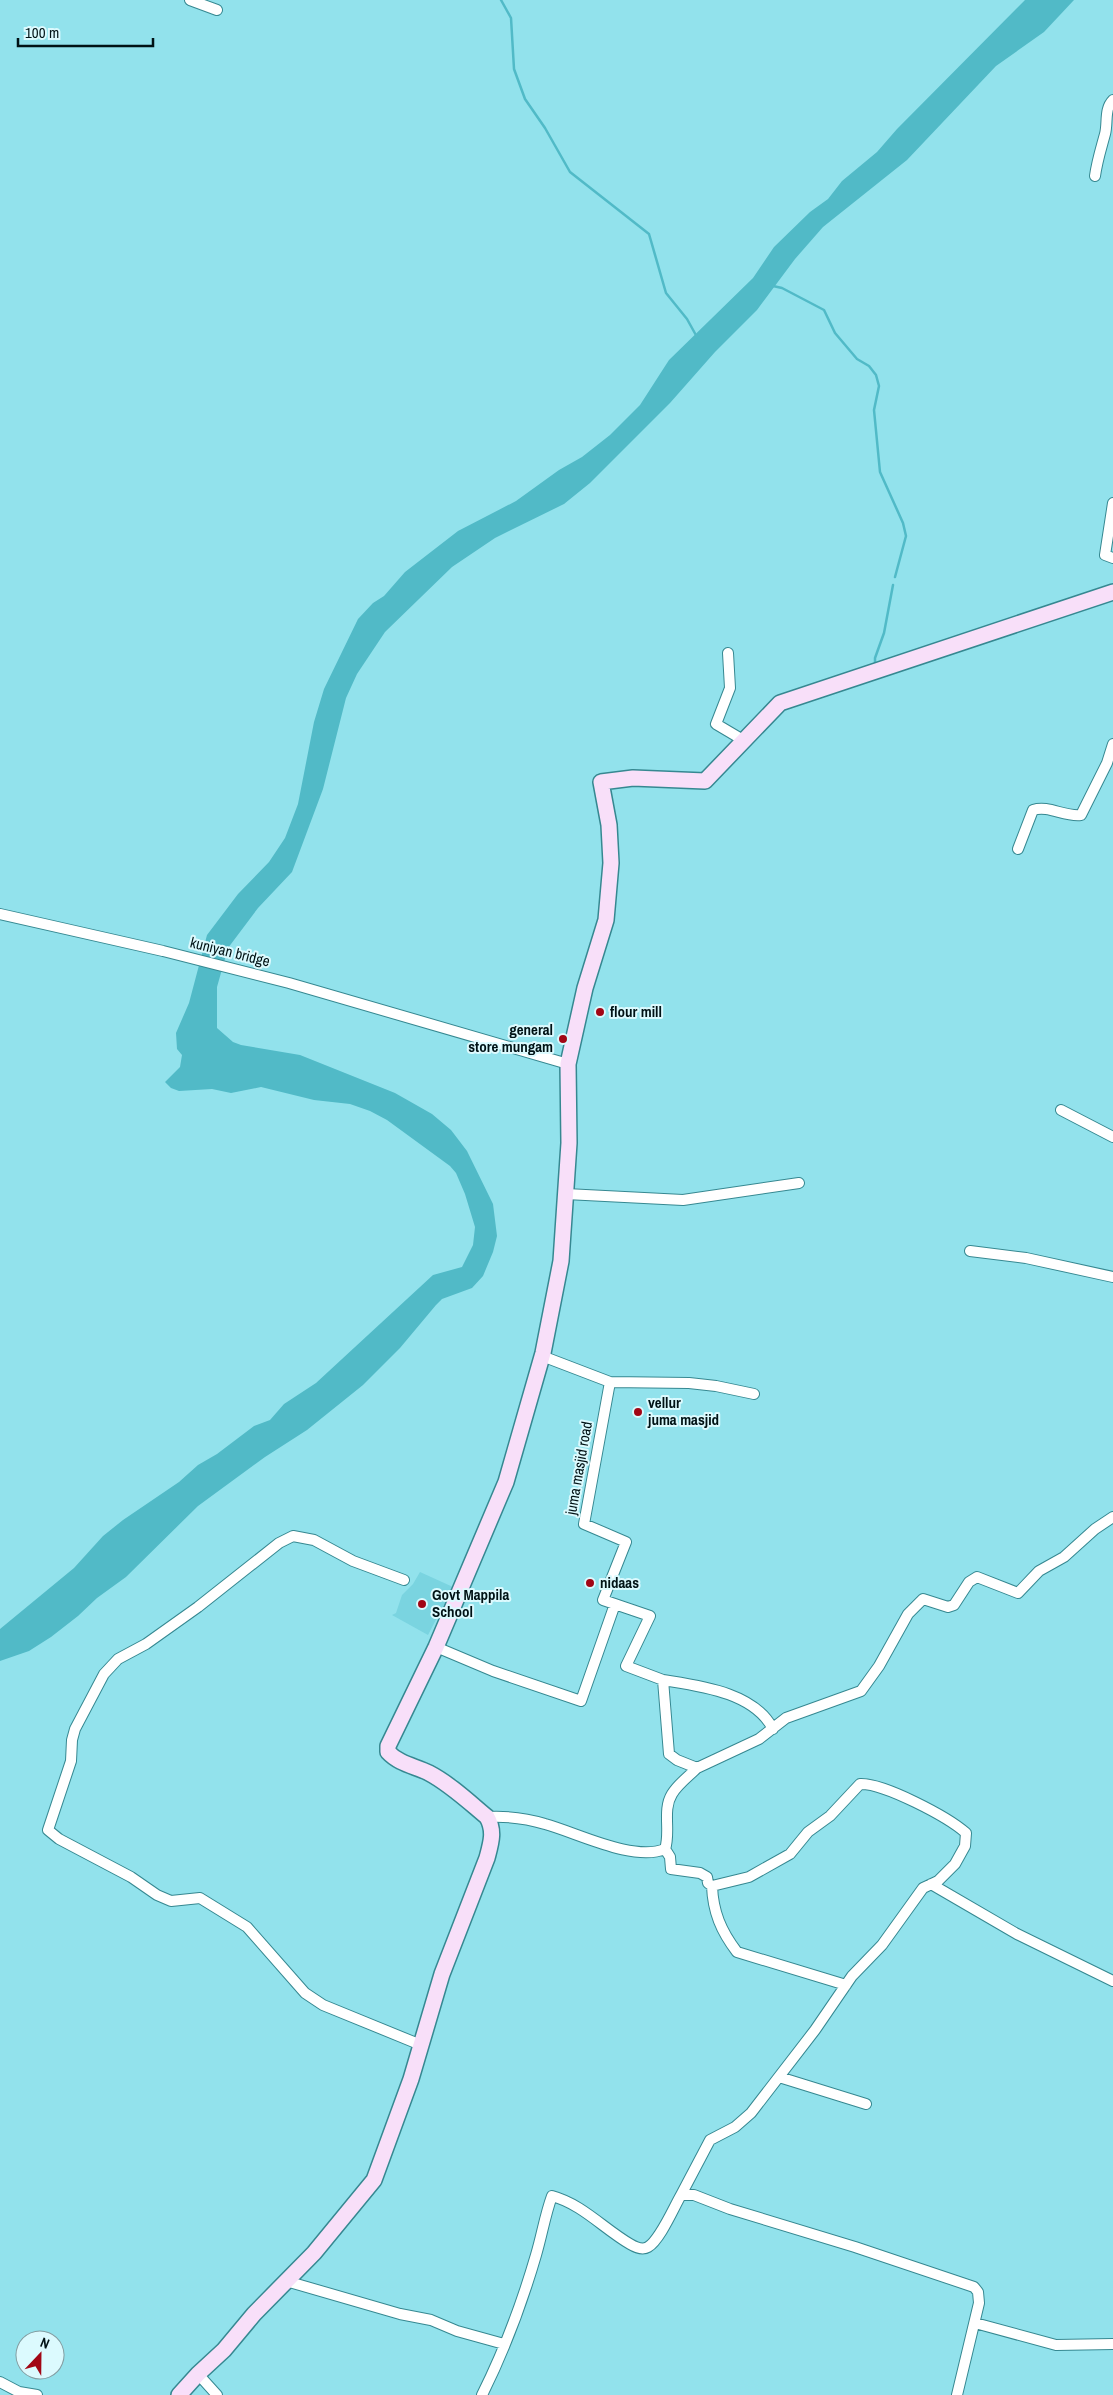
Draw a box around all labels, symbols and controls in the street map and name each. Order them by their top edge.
scale bar [18,15,152,47]
text: 100 m [25,22,59,43]
street label: kuniyan bridge [188,931,272,972]
place label: flour mill [610,1001,662,1022]
marker: flour mill [594,1006,606,1018]
place label: general store mungam [468,1019,553,1057]
marker: general store mungam [557,1033,569,1045]
place label: vellur juma masjid [647,1392,719,1430]
marker: vellur juma masjid [632,1406,644,1418]
street label: juma masjid road [560,1420,597,1517]
place label: nidaas [600,1572,639,1593]
marker: nidaas [584,1577,596,1589]
place label: Govt Mappila School [432,1584,509,1622]
marker: Govt Mappila School [416,1598,428,1610]
north arrow [15,2330,65,2380]
text: N [38,2333,52,2353]

